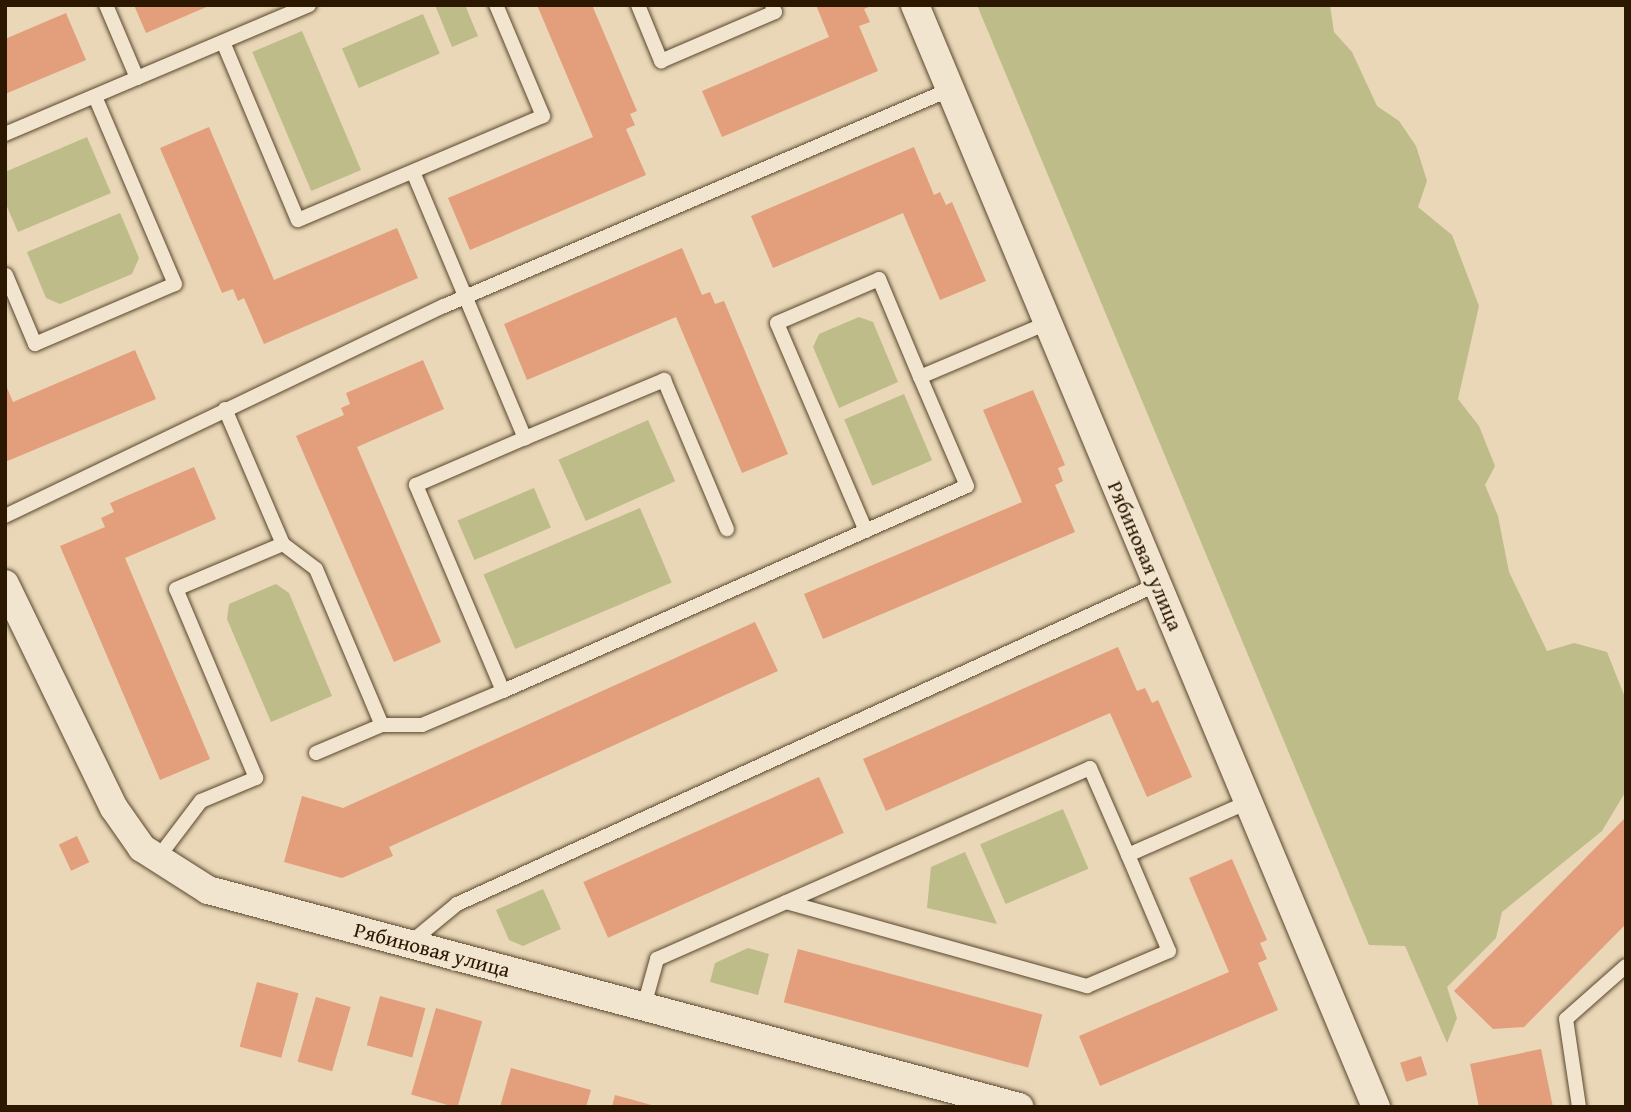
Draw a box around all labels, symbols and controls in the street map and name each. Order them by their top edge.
street label: Рябиновая улица [1102,477,1188,635]
street label: Рябиновая улица [351,917,513,983]

